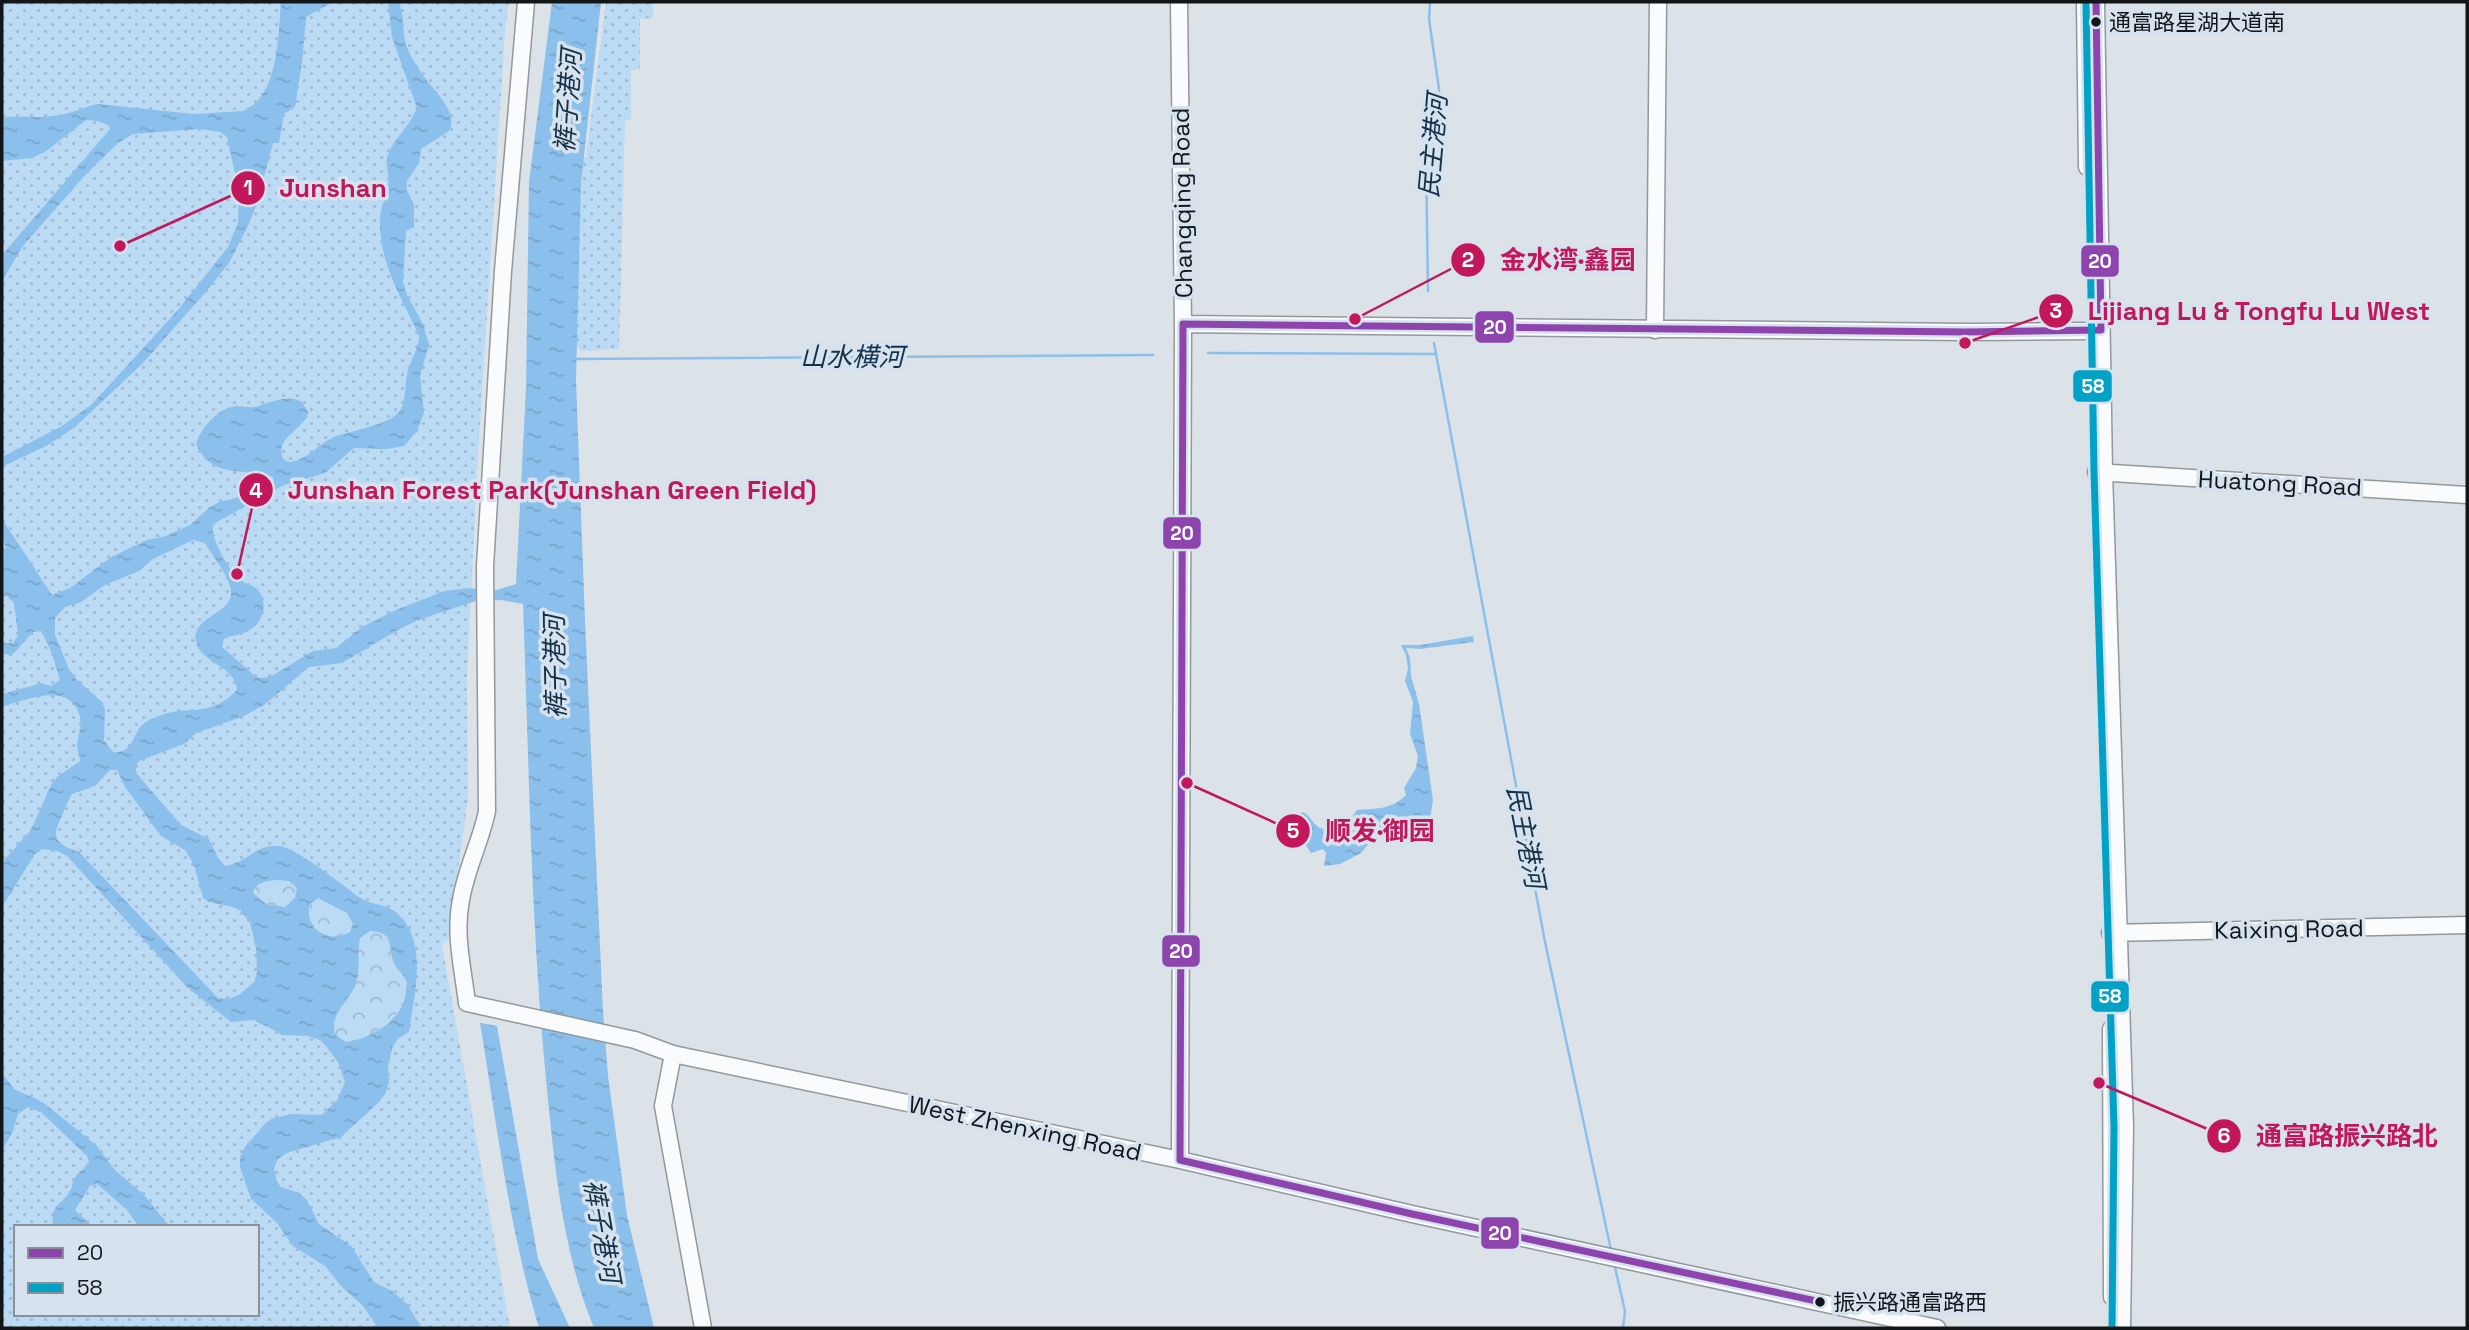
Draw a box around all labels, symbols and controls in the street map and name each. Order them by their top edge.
place label: 通富路星湖大道南 [2109,8,2285,36]
marker: 通富路星湖大道南 [2089,15,2103,29]
water label: 裤子港河 [547,43,589,154]
water label: 民主港河 [1412,88,1455,199]
street label: Changqing Road [1165,107,1199,299]
callout: Junshan [230,164,401,211]
text: Junshan [279,171,387,205]
text: 1 [243,174,253,201]
callout: 金水湾·鑫园 [1451,237,1650,284]
text: 金水湾·鑫园 [1500,243,1636,277]
line badge: 20 [2080,244,2120,278]
text: 2 [1462,246,1474,273]
text: 20 [2088,249,2112,274]
callout: Lijiang Lu & Tongfu Lu West [2039,287,2445,334]
text: Lijiang Lu & Tongfu Lu West [2088,294,2430,328]
text: 3 [2050,297,2062,324]
line badge: 20 [1474,310,1515,344]
text: 20 [1483,315,1507,340]
water label: 山水横河 [800,340,909,374]
line badge: 58 [2072,369,2113,403]
text: 58 [2082,374,2104,399]
street label: Huatong Road [2197,463,2363,503]
callout: Junshan Forest Park(Junshan Green Field) [238,467,830,514]
text: Junshan Forest Park(Junshan Green Field) [288,473,816,507]
text: 4 [249,477,263,504]
line badge: 20 [1162,516,1202,550]
text: 20 [1170,521,1194,546]
water label: 裤子港河 [537,610,573,719]
water label: 民主港河 [1499,783,1554,896]
callout: 顺发·御园 [1276,807,1448,854]
text: 顺发·御园 [1325,814,1435,848]
text: 5 [1287,817,1299,844]
street label: Kaixing Road [2214,912,2364,946]
line badge: 20 [1161,934,1201,968]
text: 20 [1169,939,1193,964]
line badge: 58 [2090,980,2130,1013]
text: 58 [2099,984,2121,1009]
street label: West Zhenxing Road [906,1088,1144,1168]
callout: 通富路振兴路北 [2207,1113,2452,1160]
text: 通富路振兴路北 [2256,1119,2438,1153]
text: 6 [2218,1122,2231,1149]
water label: 裤子港河 [576,1177,629,1290]
line badge: 20 [1480,1216,1520,1250]
text: 20 [1488,1221,1512,1246]
legend [14,1225,259,1316]
text: 20 [77,1239,103,1266]
text: 58 [77,1274,103,1301]
place label: 振兴路通富路西 [1833,1288,1987,1316]
marker: 振兴路通富路西 [1813,1295,1827,1309]

